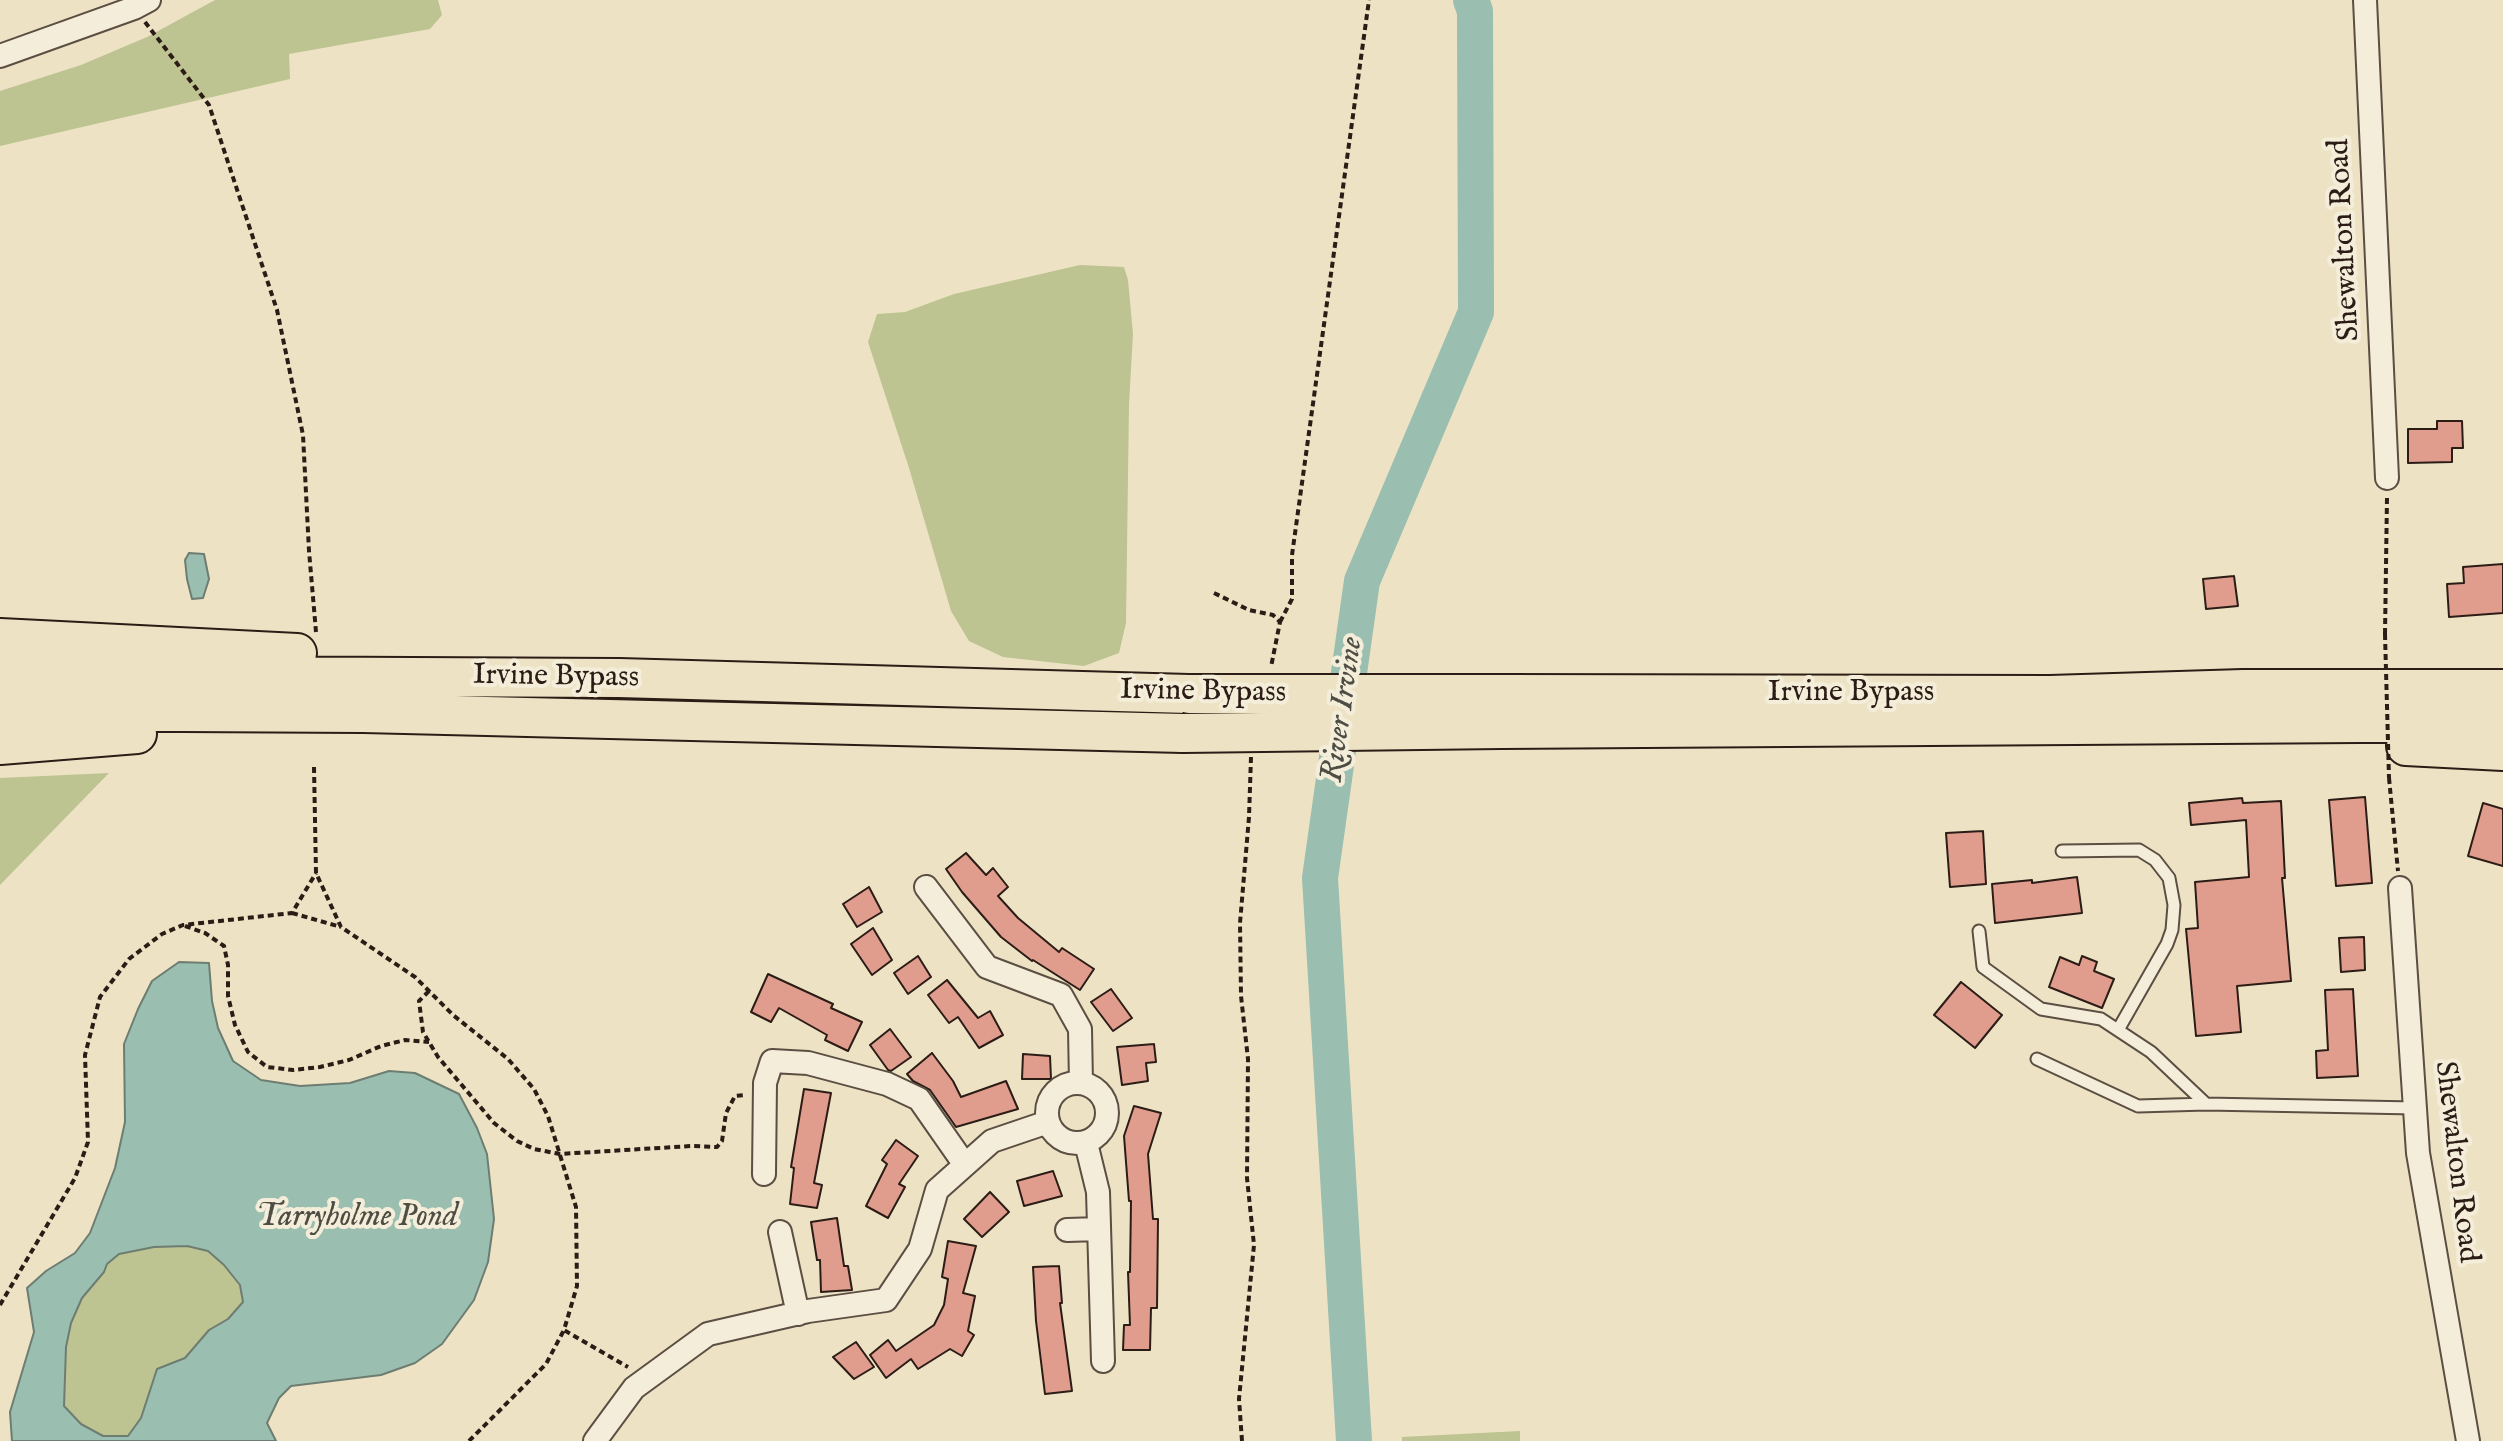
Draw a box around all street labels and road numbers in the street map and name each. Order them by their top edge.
street label: Shewalton Road [2323,138,2369,342]
street label: Irvine Bypass [472,659,640,697]
street label: Irvine Bypass [1119,674,1287,712]
street label: Irvine Bypass [1768,676,1934,712]
street label: Shewalton Road [2425,1059,2485,1265]

